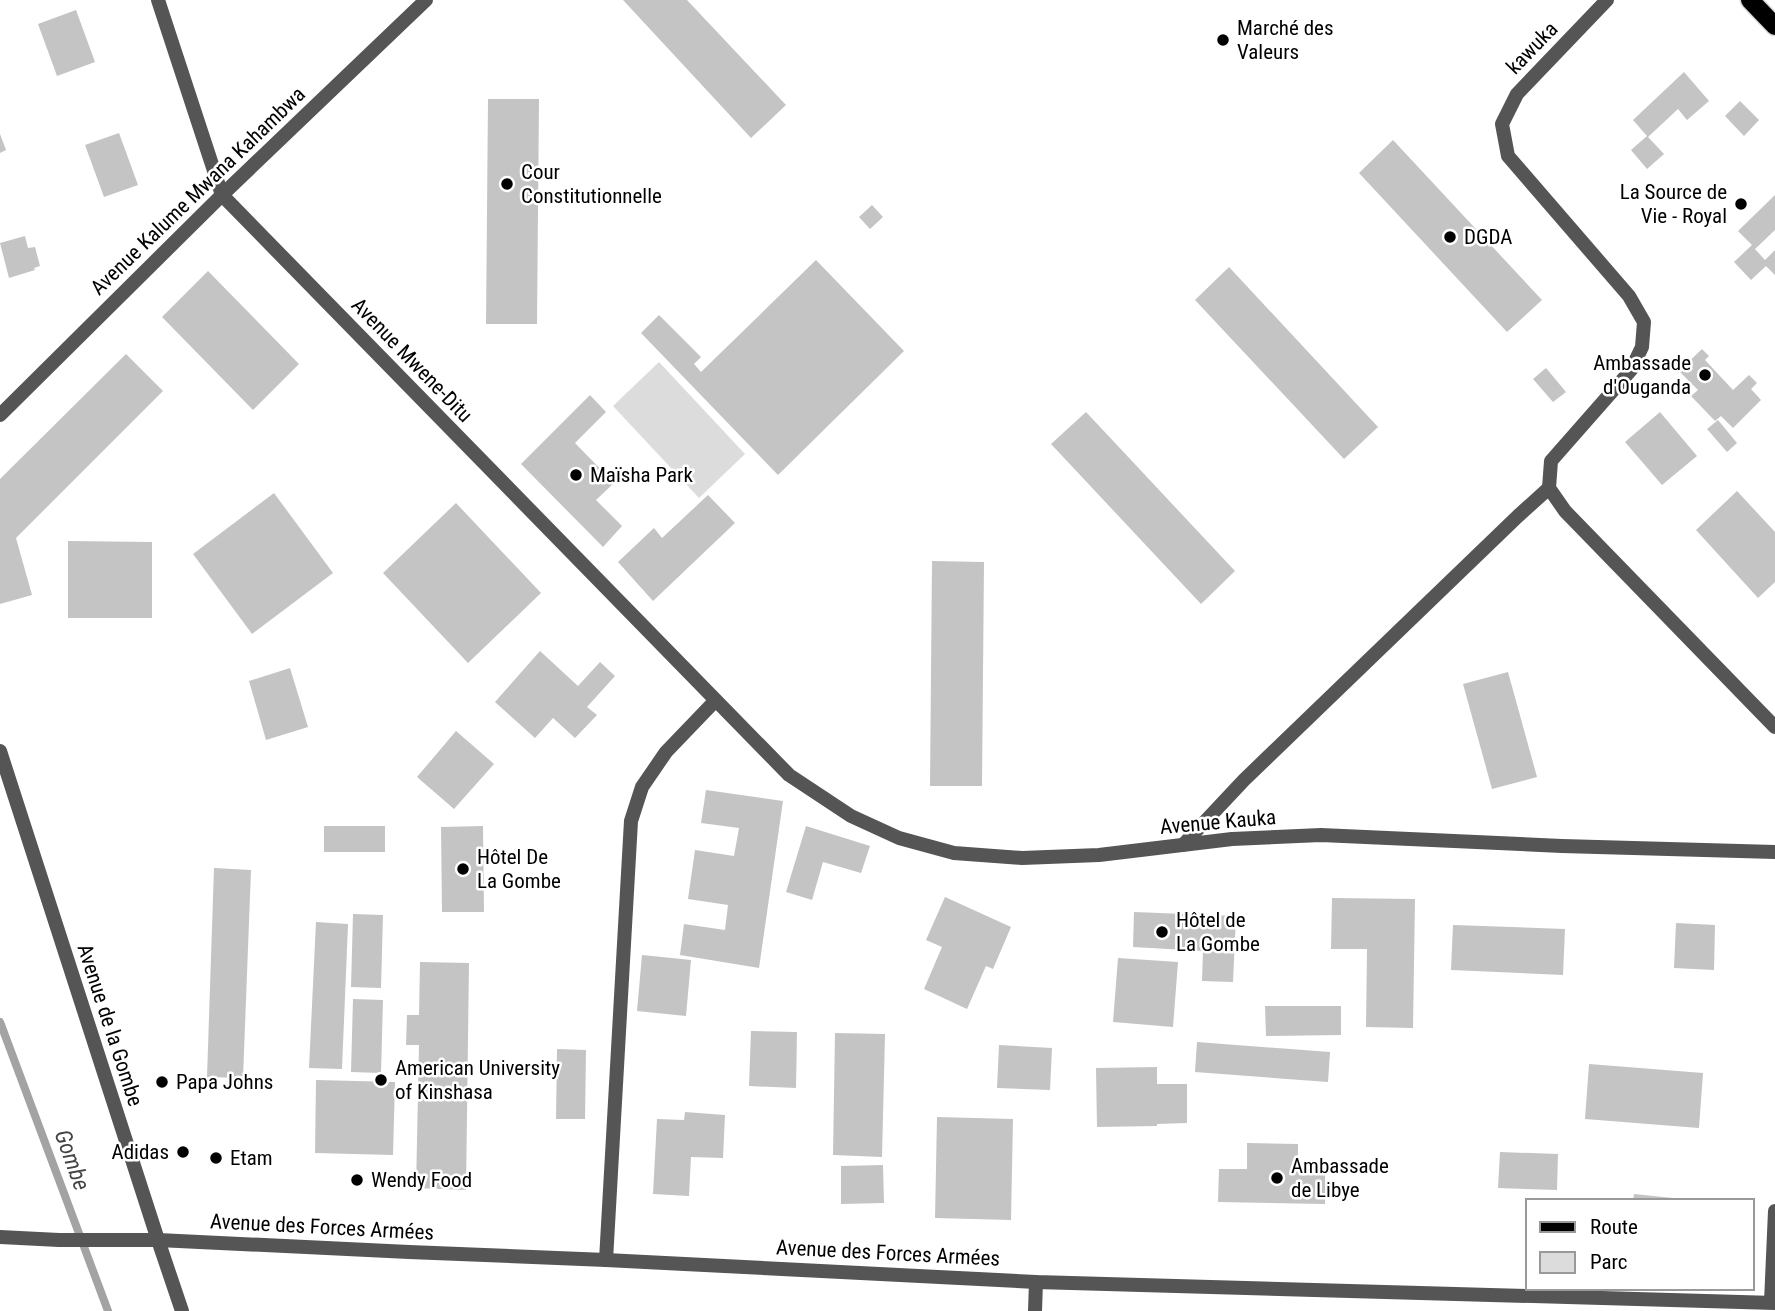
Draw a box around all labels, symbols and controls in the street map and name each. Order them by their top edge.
place label: Marché des Valeurs [1237,16,1333,64]
street label: kawuka [1502,17,1562,79]
marker: Marché des Valeurs [1215,32,1231,48]
street label: Avenue Kalume Mwana Kahambwa [86,82,310,300]
place label: Cour Constitutionnelle [521,160,662,208]
marker: Cour Constitutionnelle [499,176,515,192]
place label: La Source de Vie - Royal [1620,180,1727,228]
marker: La Source de Vie - Royal [1733,196,1749,212]
place label: DGDA [1464,225,1512,249]
marker: DGDA [1442,229,1458,245]
street label: Avenue Mwene-Ditu [347,293,477,427]
place label: Ambassade d'Ouganda [1593,351,1691,399]
marker: Ambassade d'Ouganda [1697,367,1713,383]
place label: Maïsha Park [590,463,693,487]
marker: Maïsha Park [568,467,584,483]
street label: Avenue Kauka [1159,805,1277,839]
place label: Hôtel De La Gombe [477,845,561,893]
marker: Hôtel De La Gombe [455,861,471,877]
place label: Hôtel de La Gombe [1176,908,1260,956]
marker: Hôtel de La Gombe [1154,924,1170,940]
street label: Avenue de la Gombe [72,941,148,1109]
place label: American University of Kinshasa [395,1056,560,1104]
place label: Papa Johns [176,1070,273,1094]
marker: American University of Kinshasa [373,1072,389,1088]
marker: Papa Johns [154,1074,170,1090]
water label: Gombe [49,1126,95,1194]
place label: Adidas [112,1140,169,1164]
marker: Adidas [175,1144,191,1160]
place label: Etam [230,1146,273,1170]
marker: Etam [208,1150,224,1166]
place label: Ambassade de Libye [1291,1154,1389,1202]
place label: Wendy Food [371,1168,472,1192]
marker: Ambassade de Libye [1269,1170,1285,1186]
marker: Wendy Food [349,1172,365,1188]
legend [1526,1199,1754,1290]
street label: Avenue des Forces Armées [209,1209,435,1245]
text: Route [1590,1215,1638,1239]
street label: Avenue des Forces Armées [775,1235,1001,1271]
text: Parc [1590,1250,1628,1274]

